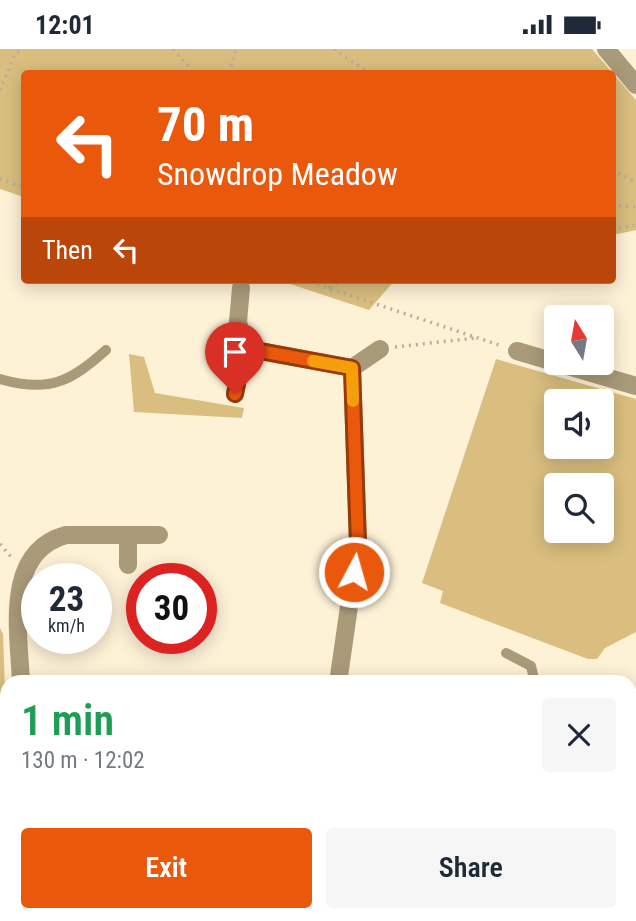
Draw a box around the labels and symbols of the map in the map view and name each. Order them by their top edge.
north arrow [544,305,614,375]
pin [205,322,265,394]
position arrow [317,535,391,609]
speed limit sign: 30 [126,563,217,654]

